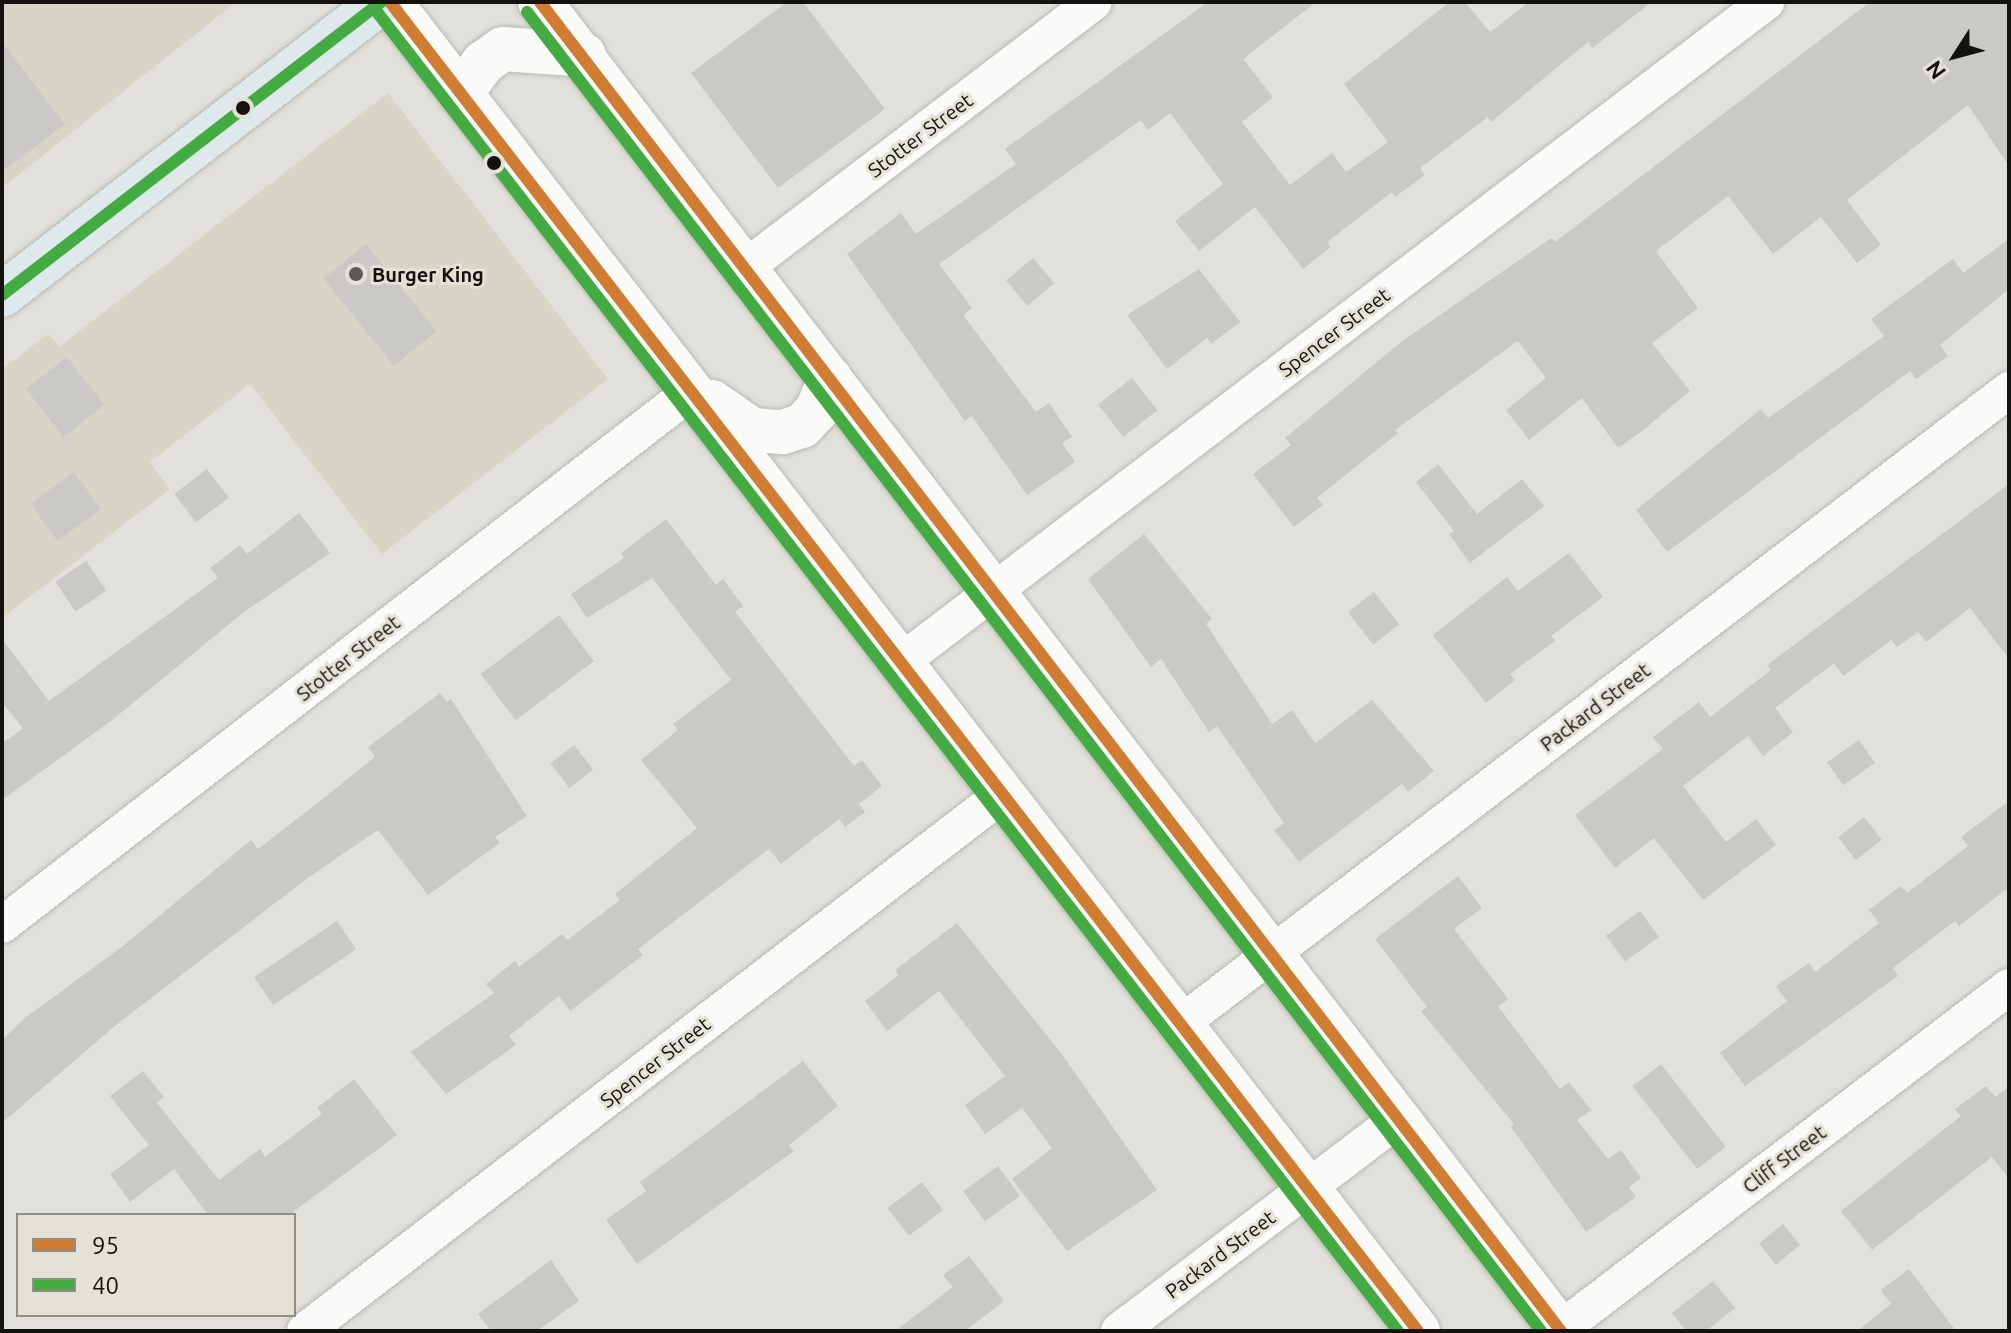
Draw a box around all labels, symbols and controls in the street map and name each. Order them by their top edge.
north arrow [1915,16,1995,96]
text: N [1920,56,1950,84]
street label: Stotter Street [863,88,977,182]
unlabelled marker [235,100,251,116]
unlabelled marker [486,155,502,171]
place label: Burger King [372,262,484,286]
marker: Burger King [347,265,365,283]
street label: Spencer Street [1274,282,1394,382]
street label: Stotter Street [291,610,405,706]
street label: Packard Street [1535,658,1655,756]
street label: Spencer Street [595,1012,715,1112]
street label: Cliff Street [1738,1120,1830,1198]
street label: Packard Street [1160,1205,1280,1303]
legend [16,1213,296,1317]
text: 95 [92,1232,119,1259]
text: 40 [92,1272,119,1299]

